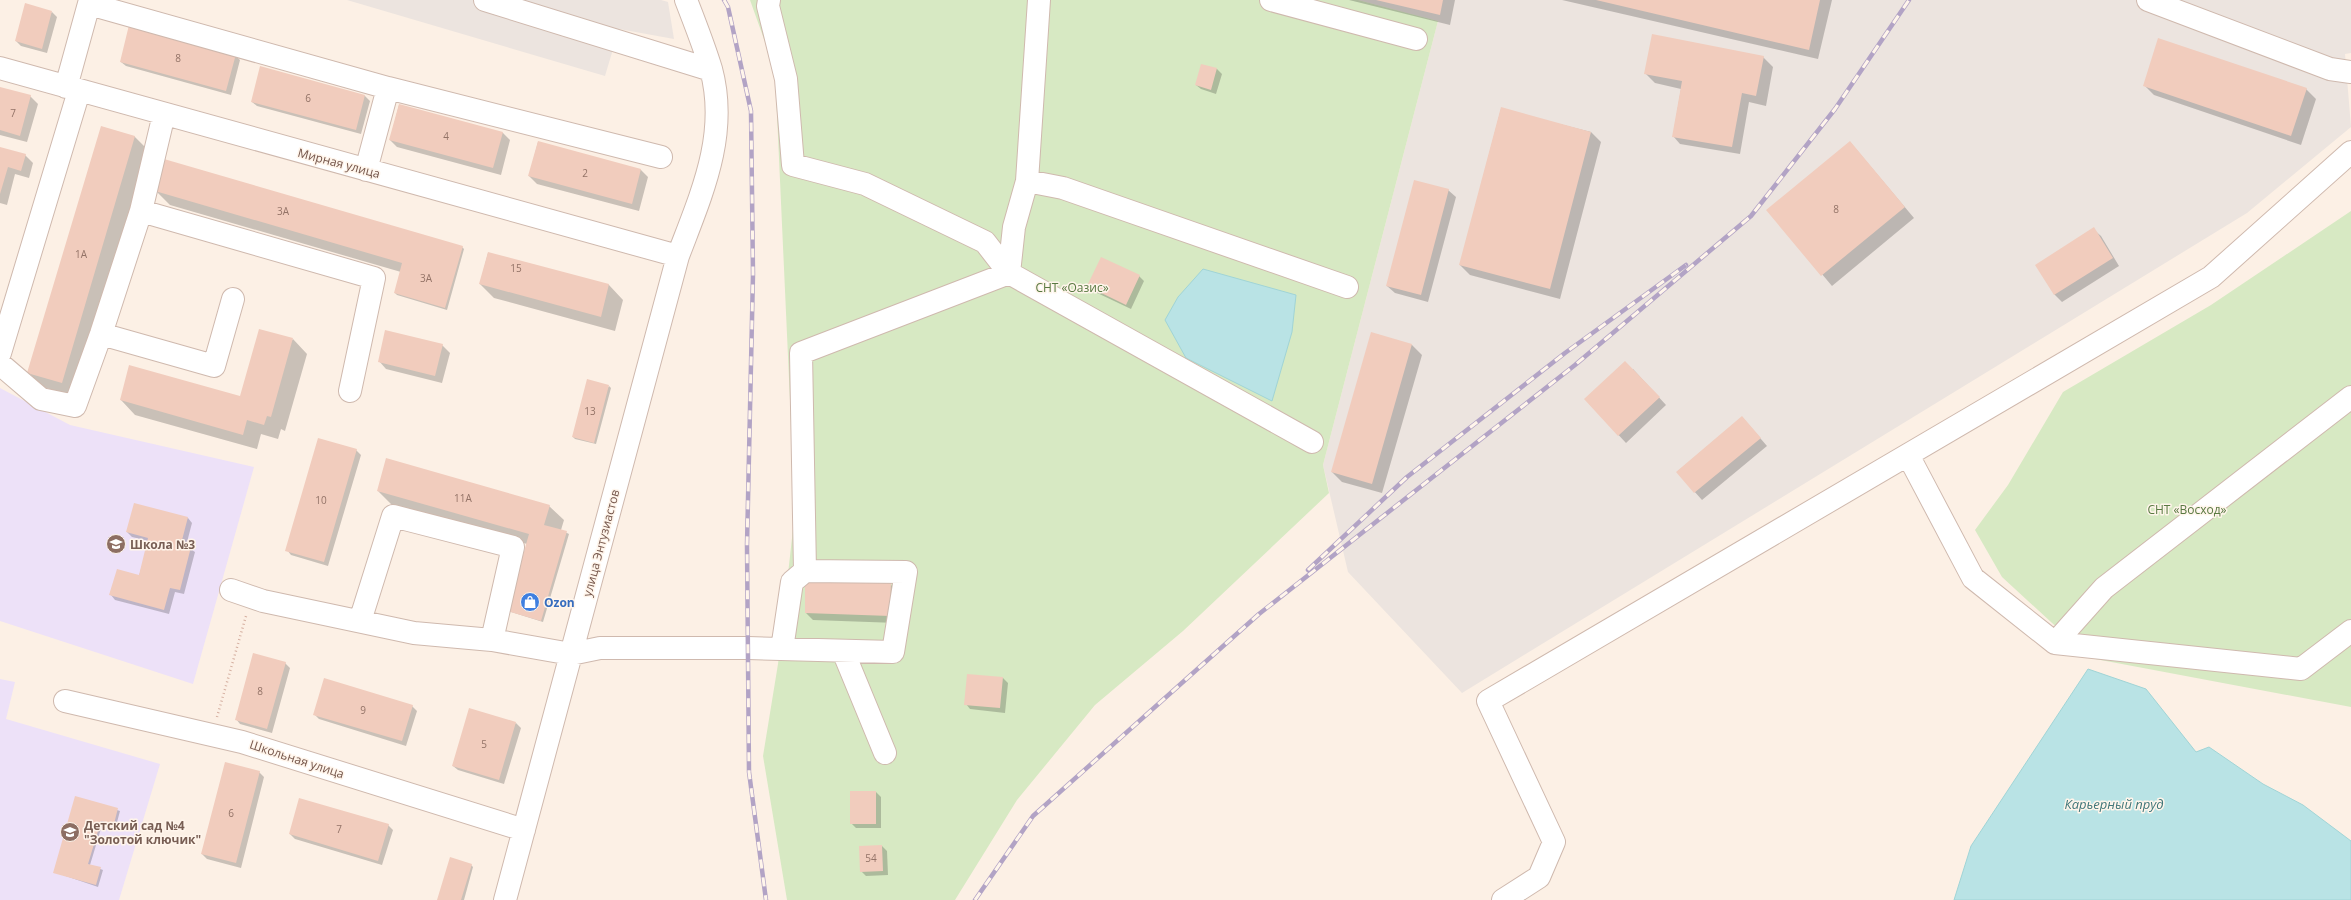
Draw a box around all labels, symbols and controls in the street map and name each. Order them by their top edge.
house number: 8 [175,51,181,65]
house number: 6 [305,91,311,105]
house number: 7 [10,106,16,120]
house number: 4 [443,129,449,143]
street label: Мирная улица [296,144,382,182]
house number: 2 [582,166,588,180]
house number: 8 [1833,202,1839,216]
house number: 3А [277,204,290,218]
house number: 1А [75,247,88,261]
house number: 15 [510,261,522,275]
house number: 3А [420,271,433,285]
park label: СНТ «Оазис» [1035,279,1109,296]
house number: 13 [584,404,596,418]
street label: улица Энтузиастов [579,487,624,598]
house number: 11А [454,491,473,505]
house number: 10 [315,493,327,507]
park label: СНТ «Восход» [2147,501,2227,518]
school or university icon: Школа №3 [105,533,127,555]
place label: Школа №3 [130,536,195,553]
shop icon: Ozon [519,591,541,613]
place label: Ozon [544,594,575,611]
house number: 8 [257,684,263,698]
house number: 9 [360,703,366,717]
street label: Школьная улица [248,736,346,782]
house number: 5 [481,737,487,751]
water label: Карьерный пруд [2064,795,2164,813]
house number: 6 [228,806,234,820]
place label: Детский сад №4 "Золотой ключик" [84,817,201,848]
school or university icon: Детский сад №4 "Золотой ключик" [59,821,81,843]
house number: 7 [336,822,342,836]
house number: 54 [865,851,877,865]

